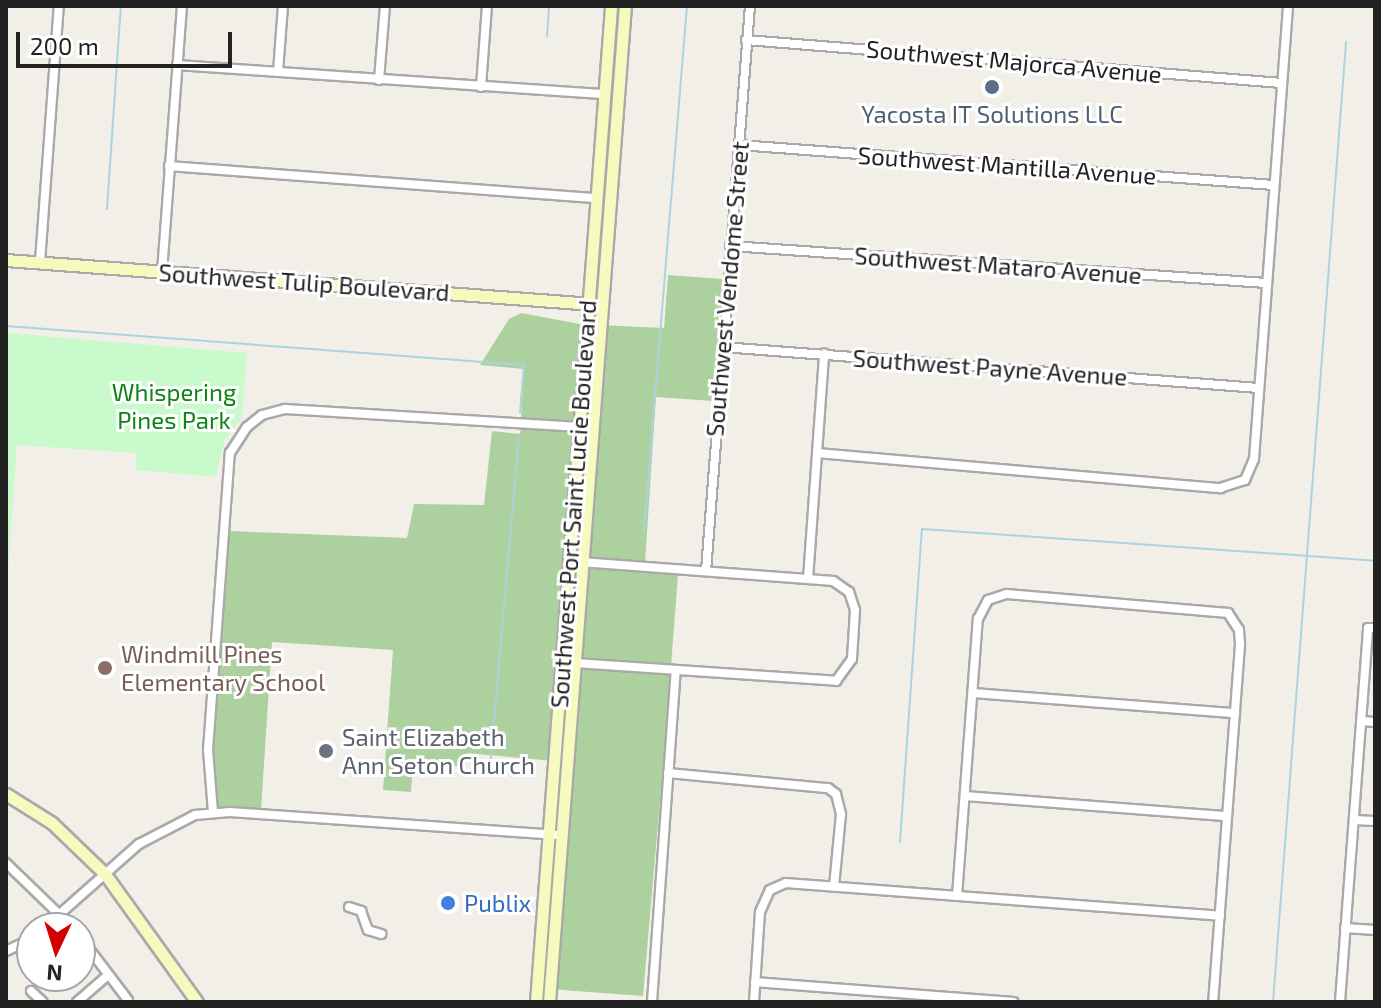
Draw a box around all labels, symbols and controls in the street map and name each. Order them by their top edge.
scale bar [20,16,236,66]
text: 200 m [30,31,99,60]
street label: Southwest Majorca Avenue [865,34,1163,88]
marker: Yacosta IT Solutions LLC [983,78,1001,96]
place label: Yacosta IT Solutions LLC [861,100,1123,128]
street label: Southwest Vendome Street [700,140,754,438]
street label: Southwest Mantilla Avenue [857,140,1157,190]
street label: Southwest Mataro Avenue [853,241,1143,289]
street label: Southwest Tulip Boulevard [157,257,451,307]
street label: Southwest Port Saint Lucie Boulevard [544,299,602,709]
street label: Southwest Payne Avenue [851,343,1129,391]
park label: Whispering Pines Park [112,378,236,434]
place label: Windmill Pines Elementary School [121,640,326,696]
marker: Windmill Pines Elementary School [96,659,114,677]
place label: Saint Elizabeth Ann Seton Church [342,723,535,779]
marker: Saint Elizabeth Ann Seton Church [317,742,335,760]
place label: Publix [464,889,531,917]
marker: Publix [439,894,457,912]
north arrow [16,912,96,992]
text: N [46,960,63,987]

